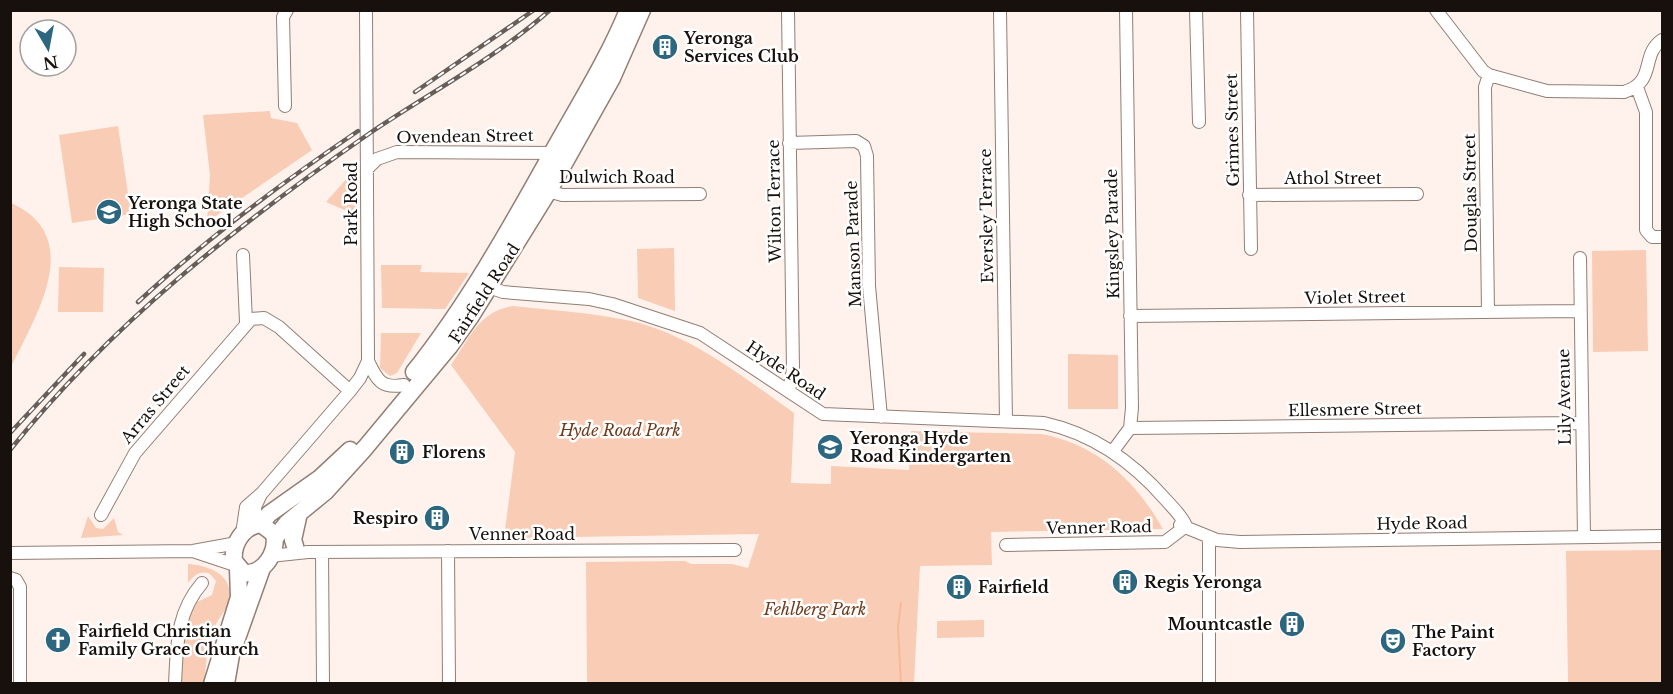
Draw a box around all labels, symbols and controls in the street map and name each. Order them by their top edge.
north arrow [18,18,78,78]
place label: Yeronga Services Club [683,28,799,66]
building icon: Yeronga Services Club [650,32,680,62]
text: N [41,52,60,74]
street label: Grimes Street [1221,73,1243,187]
street label: Ovendean Street [396,125,534,147]
street label: Douglas Street [1459,133,1481,253]
street label: Wilton Terrace [763,139,785,264]
street label: Eversley Terrace [975,148,997,284]
street label: Park Road [341,162,361,246]
street label: Dulwich Road [559,167,675,187]
street label: Athol Street [1283,168,1382,188]
street label: Kingsley Parade [1101,169,1123,299]
street label: Manson Parade [841,180,865,308]
place label: Yeronga State High School [127,193,243,231]
school or university icon: Yeronga State High School [94,197,124,227]
street label: Fairfield Road [444,239,524,347]
street label: Violet Street [1303,286,1406,308]
street label: Hyde Road [743,336,830,404]
street label: Lily Avenue [1553,348,1575,446]
street label: Arras Street [116,361,194,448]
street label: Ellesmere Street [1288,398,1422,420]
park label: Hyde Road Park [558,420,681,440]
place label: Yeronga Hyde Road Kindergarten [849,428,1011,466]
school or university icon: Yeronga Hyde Road Kindergarten [815,432,845,462]
building icon: Florens [387,437,417,467]
place label: Florens [422,442,486,462]
building icon: Respiro [422,503,452,533]
place label: Respiro [353,508,418,528]
street label: Hyde Road [1376,512,1468,534]
street label: Venner Road [1045,516,1152,538]
street label: Venner Road [468,524,575,544]
building icon: Regis Yeronga [1110,567,1140,597]
building icon: Fairfield [944,572,974,602]
place label: Regis Yeronga [1144,572,1262,592]
place label: Fairfield [978,577,1049,597]
park label: Fehlberg Park [763,599,866,619]
building icon: Mountcastle [1277,609,1307,639]
place label: Mountcastle [1168,614,1272,634]
place label: Fairfield Christian Family Grace Church [78,621,259,659]
place label: The Paint Factory [1412,622,1495,660]
church icon: Fairfield Christian Family Grace Church [43,625,73,655]
theatre icon: The Paint Factory [1378,626,1408,656]

